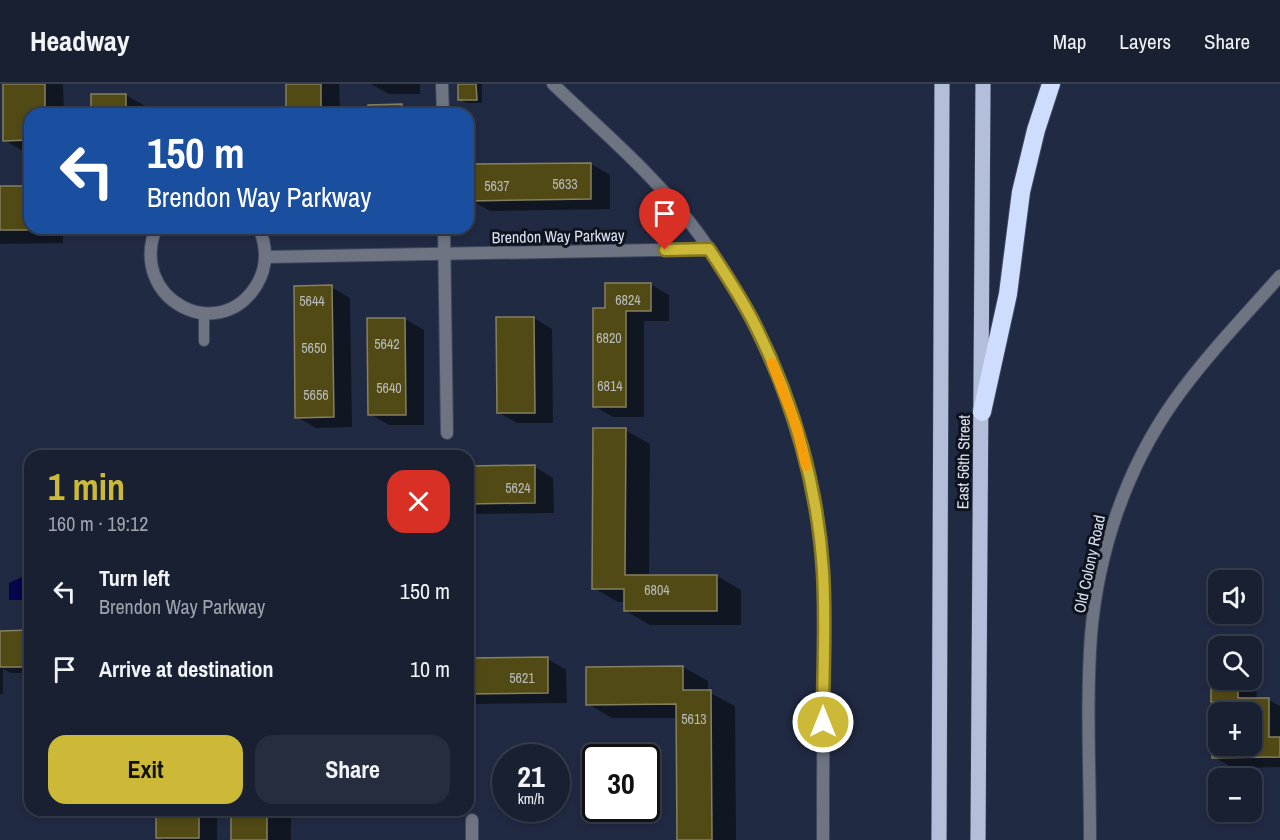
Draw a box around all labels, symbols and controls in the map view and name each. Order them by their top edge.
text: Headway [30,22,130,60]
text: Map [1053,27,1086,56]
text: Layers [1119,27,1171,56]
text: Share [1204,27,1250,56]
text: 150 m [147,125,245,181]
icon: left [48,132,126,210]
house number: 5633 [552,175,578,193]
house number: 5637 [484,177,510,195]
text: Brendon Way Parkway [147,179,371,215]
pin [639,188,690,250]
icon: arrive [648,197,681,230]
street label: Brendon Way Parkway [491,224,625,248]
house number: 6824 [615,291,641,309]
house number: 5644 [299,292,325,310]
house number: 6820 [596,329,622,347]
house number: 5642 [374,335,400,353]
house number: 5650 [301,339,327,357]
house number: 6814 [597,377,623,395]
house number: 5640 [376,379,402,397]
house number: 5656 [303,386,329,404]
street label: East 56th Street [951,414,975,509]
text: 1 min [48,463,125,511]
button: close [387,470,450,533]
house number: 5624 [505,479,531,497]
text: 160 m · 19:12 [48,510,148,537]
street label: Old Colony Road [1068,513,1110,615]
text: Turn left [99,563,170,593]
map controls [1208,570,1262,822]
button: sound [1208,570,1262,624]
icon: left [48,575,81,608]
text: 150 m [400,576,450,606]
house number: 6804 [644,581,670,599]
text: Brendon Way Parkway [99,593,265,620]
button: search [1208,636,1262,690]
icon: arrive [48,653,81,686]
text: Arrive at destination [99,654,273,684]
text: 10 m [410,654,450,684]
house number: 5621 [509,669,535,687]
position arrow [791,690,855,754]
button: + [1208,702,1262,756]
house number: 5613 [681,710,707,728]
button: Exit [48,735,243,804]
button: Share [255,735,450,804]
speed limit sign: 30 [582,744,660,822]
text: 21 [517,756,545,796]
button: − [1208,768,1262,822]
text: km/h [518,788,544,809]

